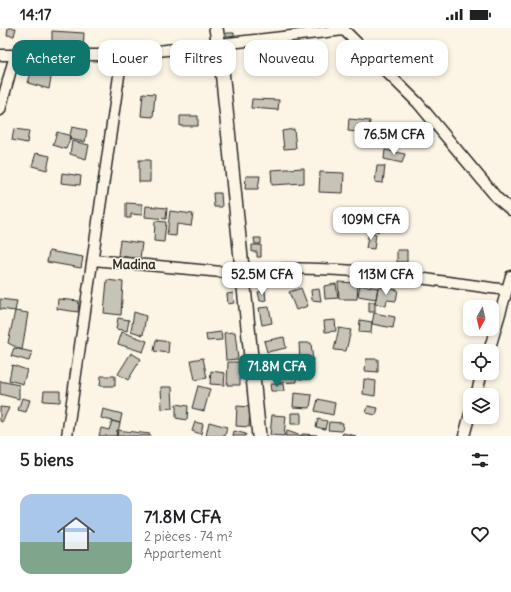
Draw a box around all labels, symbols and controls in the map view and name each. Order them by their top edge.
text: 14:17 [20,5,51,24]
chip: Acheter [12,40,90,76]
chip: Louer [98,40,162,76]
chip: Filtres [170,40,236,76]
chip: Nouveau [244,40,328,76]
chip: Appartement [336,40,448,76]
pin: 76.5M CFA [348,122,440,156]
text: 76.5M CFA [363,126,425,143]
pin: 109M CFA [330,207,412,241]
text: 109M CFA [342,211,400,228]
district label: Madina [112,256,156,273]
pin: 52.5M CFA [216,262,308,296]
pin: 113M CFA [345,262,427,296]
text: 52.5M CFA [231,266,293,283]
text: 113M CFA [359,266,413,283]
north arrow [463,300,499,336]
map controls [463,300,499,424]
button: locate [463,344,499,380]
pin: 71.8M CFA [231,354,323,388]
text: 71.8M CFA [248,358,306,375]
button: layers [463,388,499,424]
text: 5 biens [20,449,74,471]
icon: filters [469,449,491,471]
text: 71.8M CFA [144,506,221,528]
icon: home [52,510,100,558]
icon: heart [469,523,491,545]
text: 2 pièces · 74 m² [144,528,233,545]
text: Appartement [144,545,221,562]

